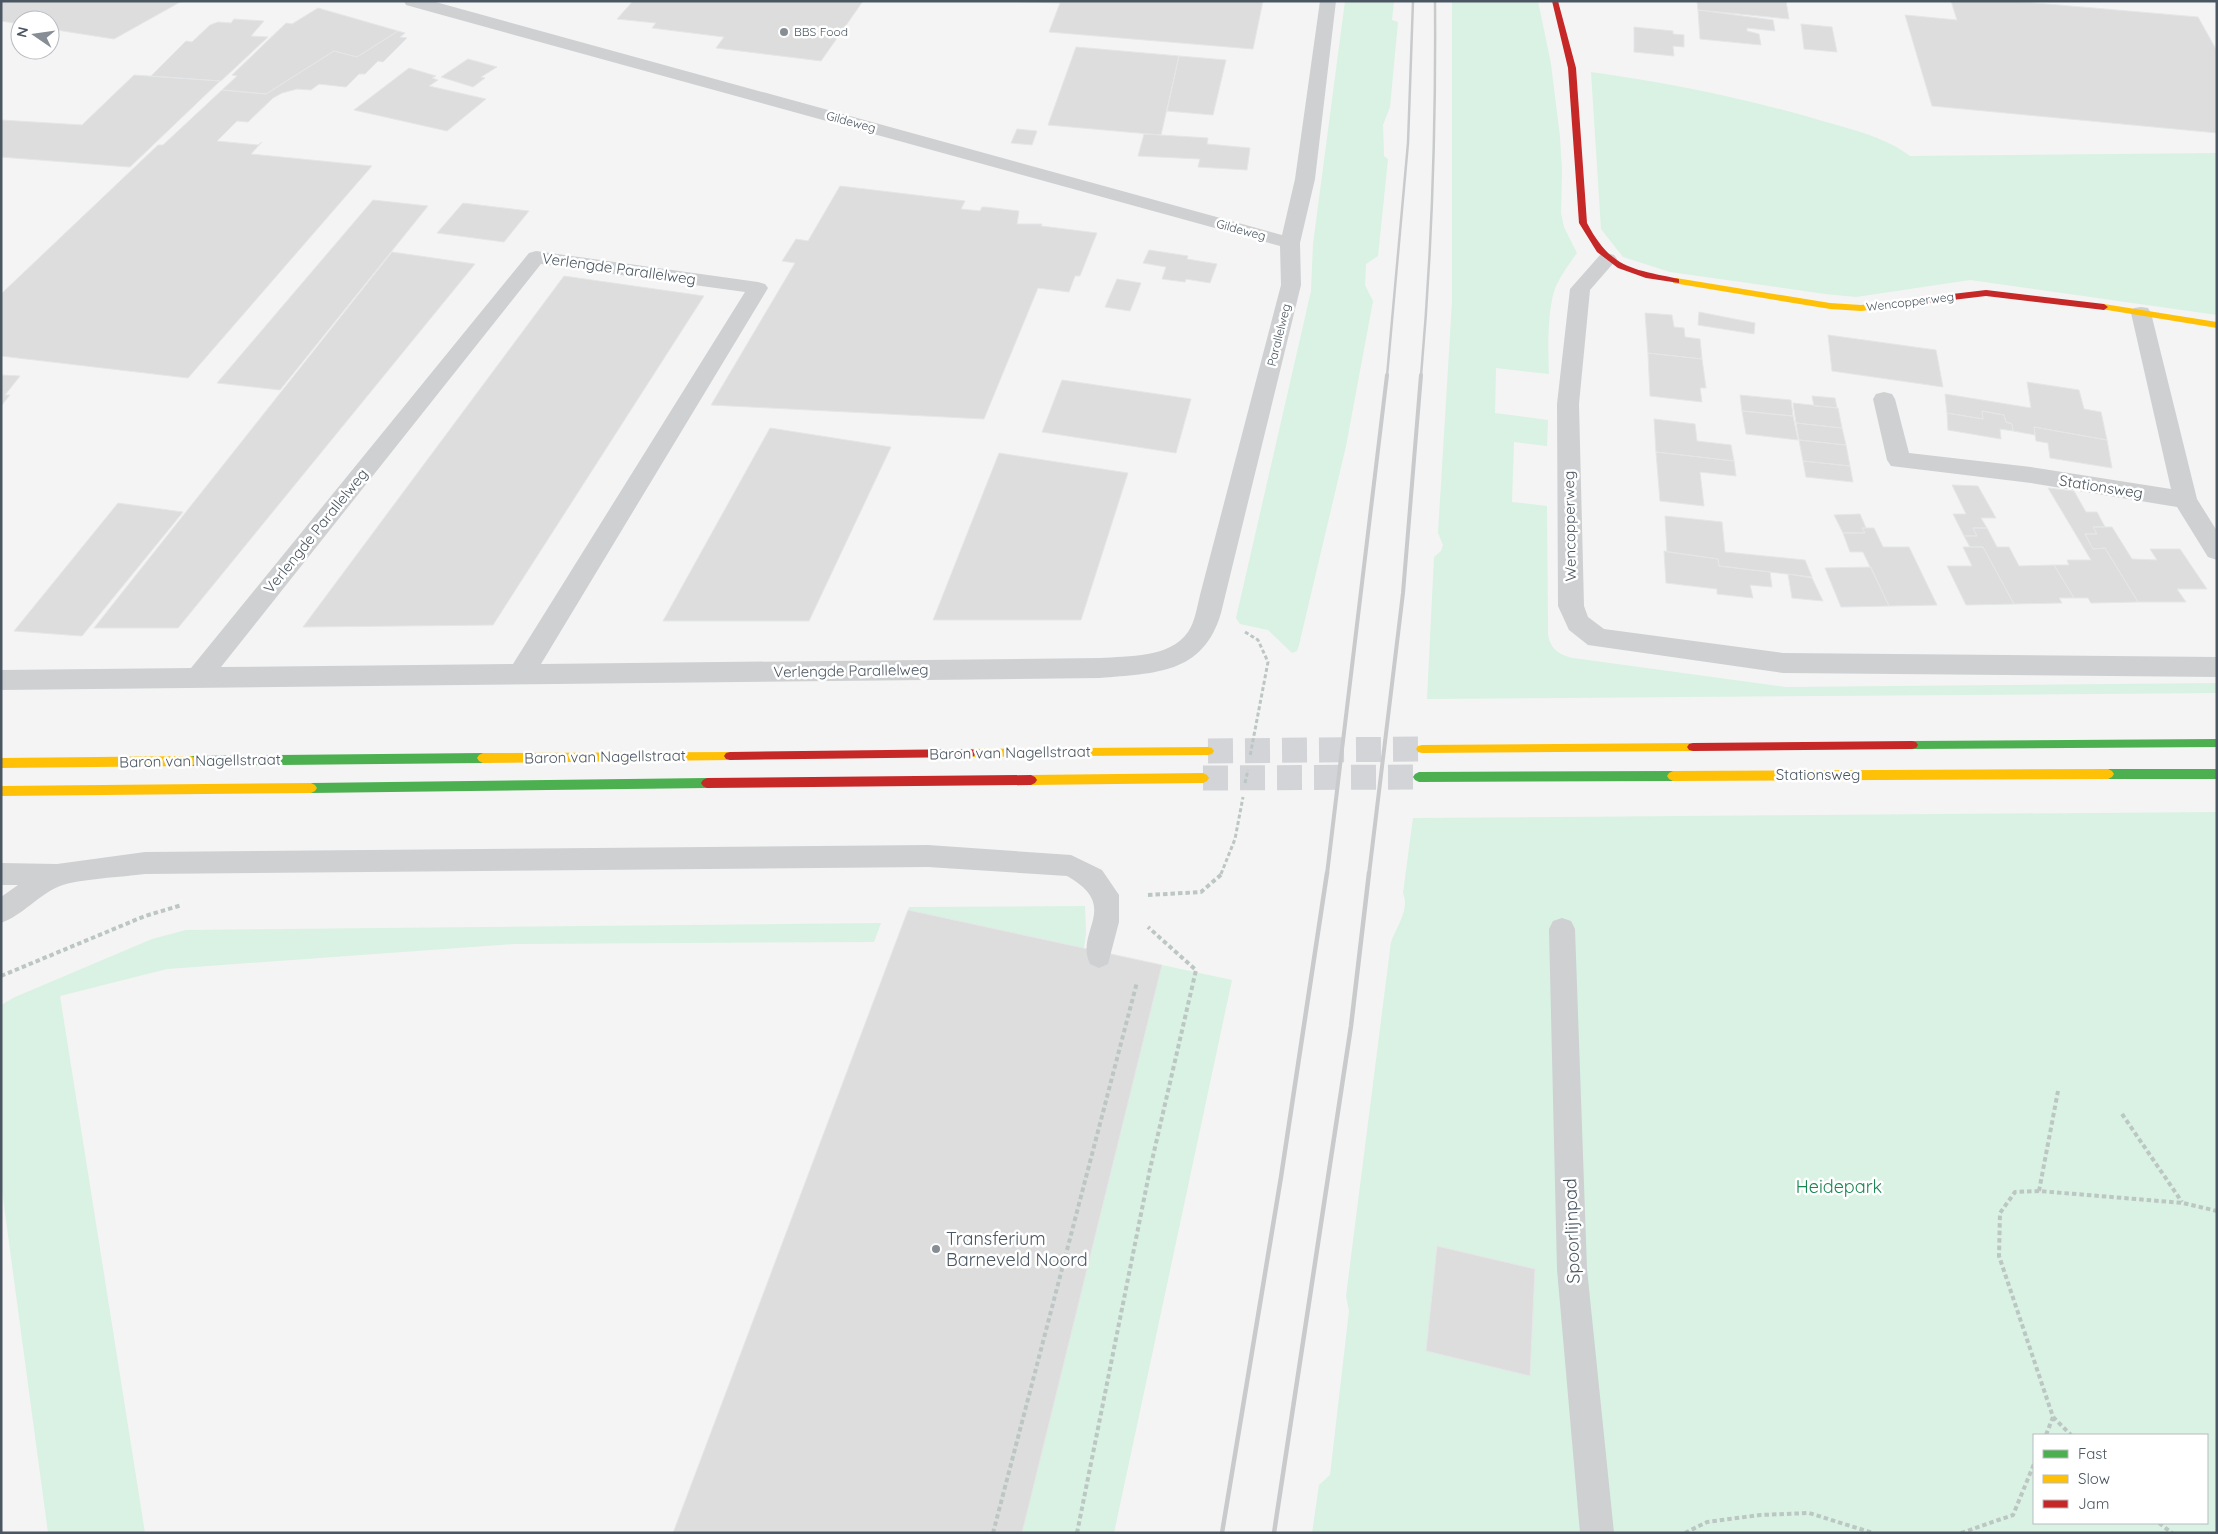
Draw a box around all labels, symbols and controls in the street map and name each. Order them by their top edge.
north arrow [10,10,60,60]
place label: BBS Food [794,24,848,39]
text: N [12,25,32,39]
marker: BBS Food [778,26,790,38]
street label: Gildeweg [825,108,878,135]
street label: Gildeweg [1215,216,1268,243]
street label: Verlengde Parallelweg [541,248,697,289]
street label: Wencopperweg [1865,289,1955,314]
street label: Parallelweg [1263,302,1294,368]
street label: Verlengde Parallelweg [259,464,372,597]
street label: Stationsweg [2058,470,2144,503]
street label: Wencopperweg [1559,471,1580,581]
street label: Verlengde Parallelweg [773,660,929,681]
street label: Baron van Nagellstraat [929,742,1091,763]
street label: Baron van Nagellstraat [524,746,686,767]
street label: Baron van Nagellstraat [119,750,281,771]
street label: Stationsweg [1776,765,1860,784]
park label: Heidepark [1796,1175,1882,1198]
street label: Spoorlijnpad [1558,1178,1585,1284]
place label: Transferium Barneveld Noord [946,1227,1088,1271]
marker: Transferium Barneveld Noord [930,1243,942,1255]
legend [2033,1434,2208,1524]
text: Fast [2078,1444,2107,1463]
text: Slow [2078,1469,2110,1488]
text: Jam [2078,1494,2109,1513]

